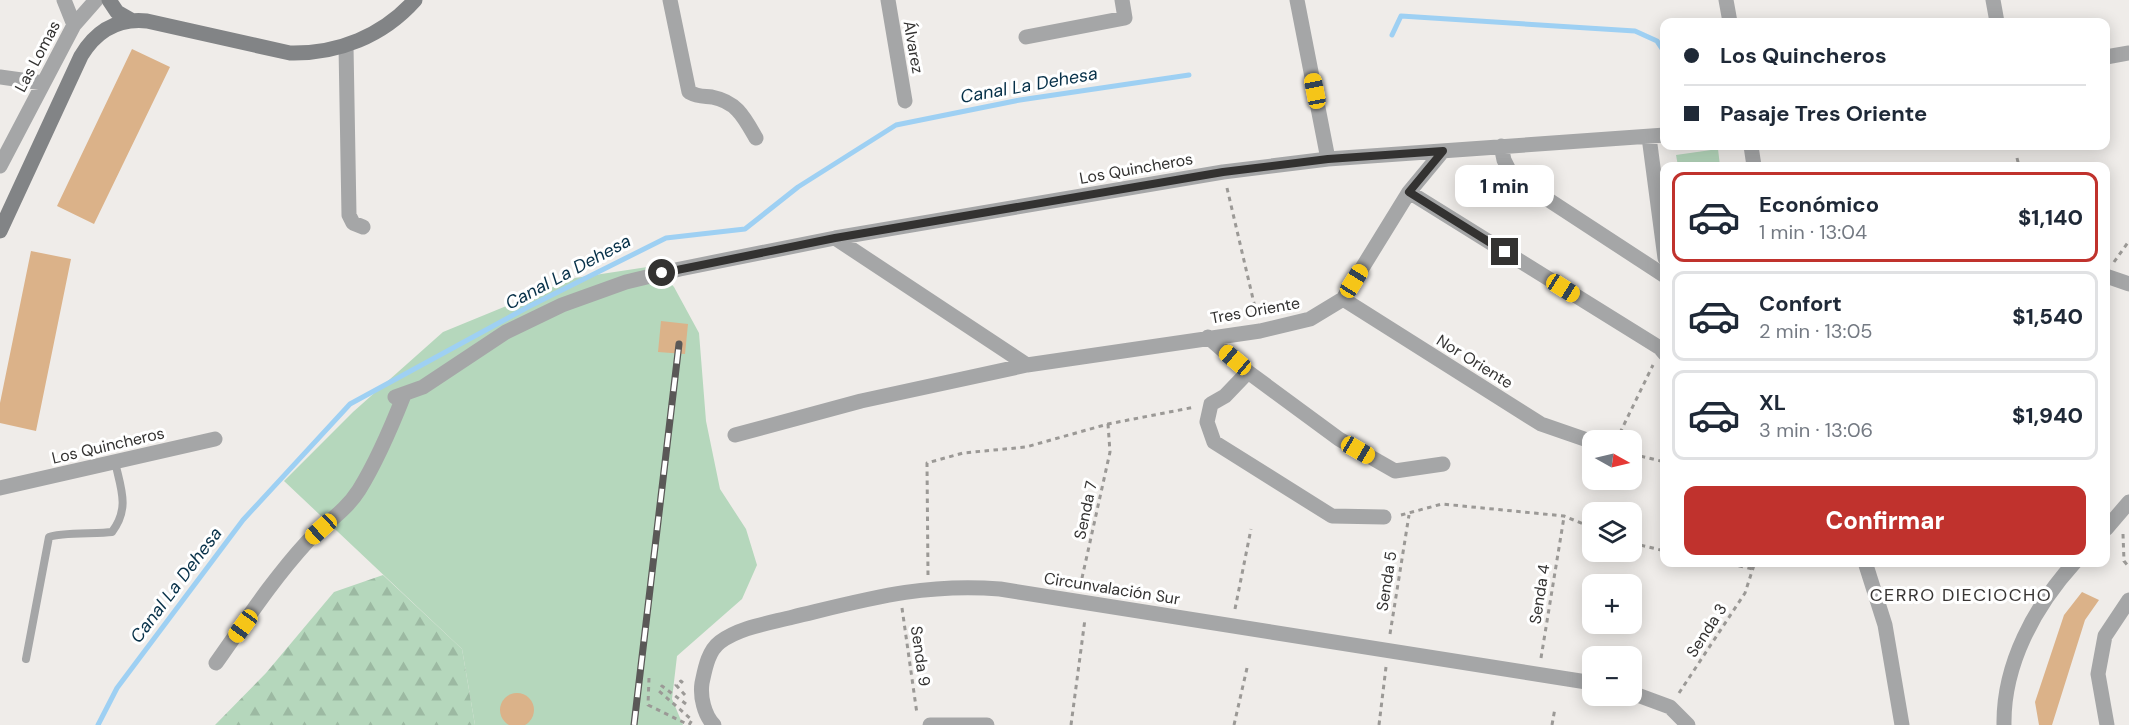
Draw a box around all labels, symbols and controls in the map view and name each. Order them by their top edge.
street label: Las Lomas [10,17,65,96]
street label: Álvarez [899,19,928,75]
text: Los Quincheros [1720,41,1887,70]
water label: Canal La Dehesa [958,61,1100,109]
car [1303,72,1327,110]
text: Pasaje Tres Oriente [1720,99,1927,128]
street label: Los Quincheros [1078,148,1195,189]
callout: 1 min [1456,165,1555,207]
text: 1 min [1480,173,1529,199]
icon: car [1687,190,1741,244]
text: Económico [1759,190,1879,219]
text: $1,140 [2018,203,2083,232]
text: 1 min · 13:04 [1759,219,1867,245]
water label: Canal La Dehesa [501,229,635,315]
route end [1491,238,1518,265]
route start [648,259,675,286]
car [1337,261,1371,301]
car [1543,271,1583,305]
icon: car [1687,289,1741,343]
text: Confort [1759,289,1842,318]
street label: Tres Oriente [1209,292,1302,329]
text: $1,540 [2012,302,2083,331]
text: 2 min · 13:05 [1759,318,1873,344]
street label: Nor Oriente [1433,330,1517,393]
car [1215,342,1255,378]
icon: car [1687,388,1741,442]
text: XL [1759,388,1786,417]
text: $1,940 [2012,401,2083,430]
text: 3 min · 13:06 [1759,417,1873,443]
street label: Los Quincheros [50,422,167,469]
north arrow [1582,430,1642,490]
map controls [1582,430,1642,706]
car [1338,433,1378,467]
street label: Senda 7 [1069,479,1102,541]
button: Confirmar [1684,486,2086,555]
button: layers [1582,502,1642,562]
car [302,510,340,548]
water label: Canal La Dehesa [125,522,227,648]
street label: Senda 5 [1371,550,1402,613]
street label: Senda 4 [1524,562,1555,625]
street label: Circunvalación Sur [1042,567,1182,610]
button: + [1582,574,1642,634]
district label: CERRO DIECIOCHO [1870,583,2052,607]
street label: Senda 3 [1681,599,1732,661]
car [225,606,261,646]
street label: Senda 9 [906,625,935,688]
button: − [1582,646,1642,706]

